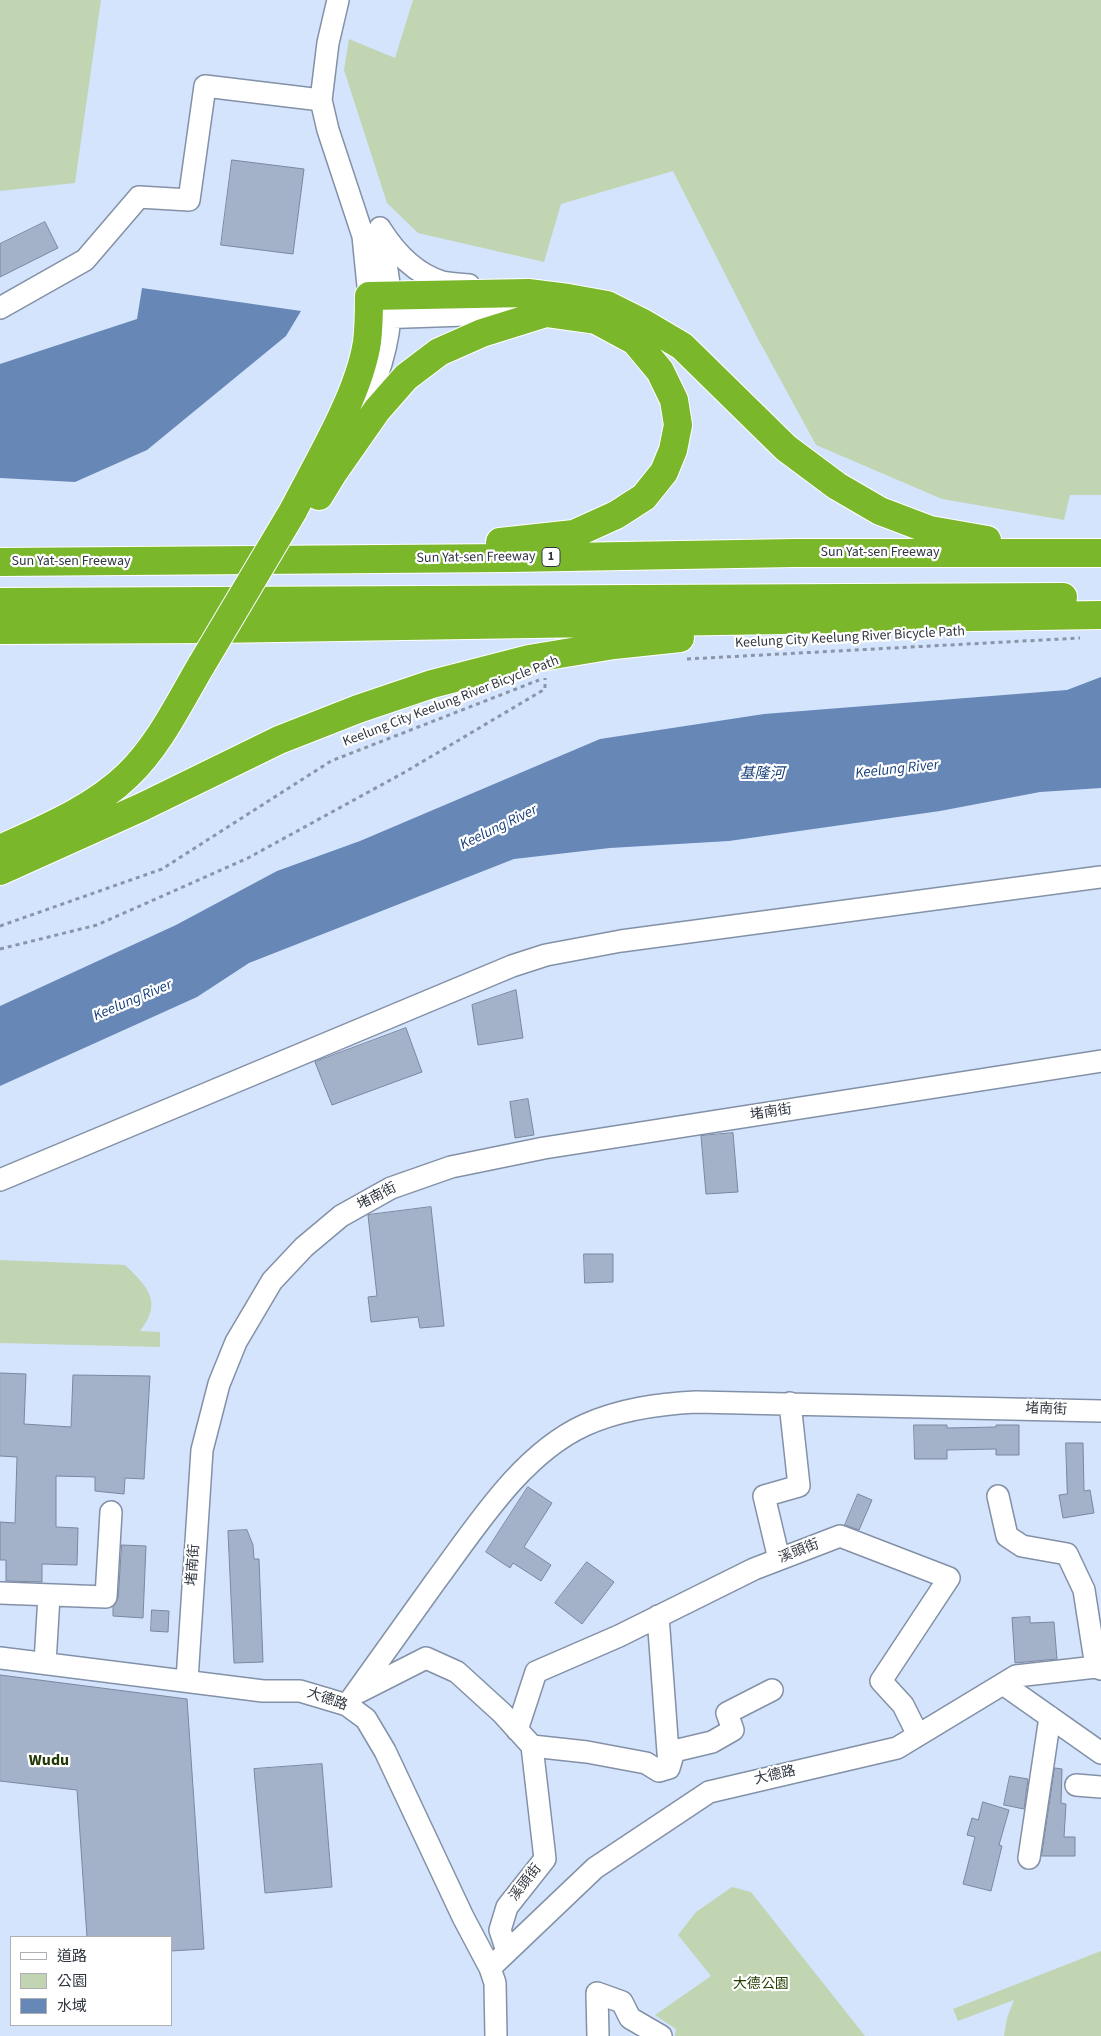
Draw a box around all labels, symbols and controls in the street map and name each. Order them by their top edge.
street label: Sun Yat-sen Freeway [821,545,939,561]
road number: 1 [542,548,560,566]
street label: Sun Yat-sen Freeway [416,549,536,567]
street label: Sun Yat-sen Freeway [12,554,130,570]
street label: Keelung City Keelung River Bicycle Path [735,624,965,652]
street label: Keelung City Keelung River Bicycle Path [341,653,561,751]
water label: Keelung River [854,757,940,783]
water label: 基隆河 [740,766,784,784]
water label: Keelung River [457,802,541,854]
water label: Keelung River [91,976,175,1026]
street label: 堵南街 [749,1101,793,1125]
street label: 堵南街 [354,1180,400,1214]
street label: 堵南街 [1025,1401,1067,1419]
street label: 溪頭街 [776,1537,822,1567]
street label: 堵南街 [184,1543,204,1587]
street label: 大德路 [304,1685,350,1715]
district label: Wudu [29,1751,69,1771]
street label: 大德路 [753,1763,797,1789]
street label: 溪頭街 [506,1861,546,1905]
legend [10,1936,172,2026]
text: 道路 [57,1946,87,1967]
text: 公園 [57,1971,87,1992]
park label: 大德公園 [733,1977,789,1993]
text: 水域 [57,1996,87,2017]

